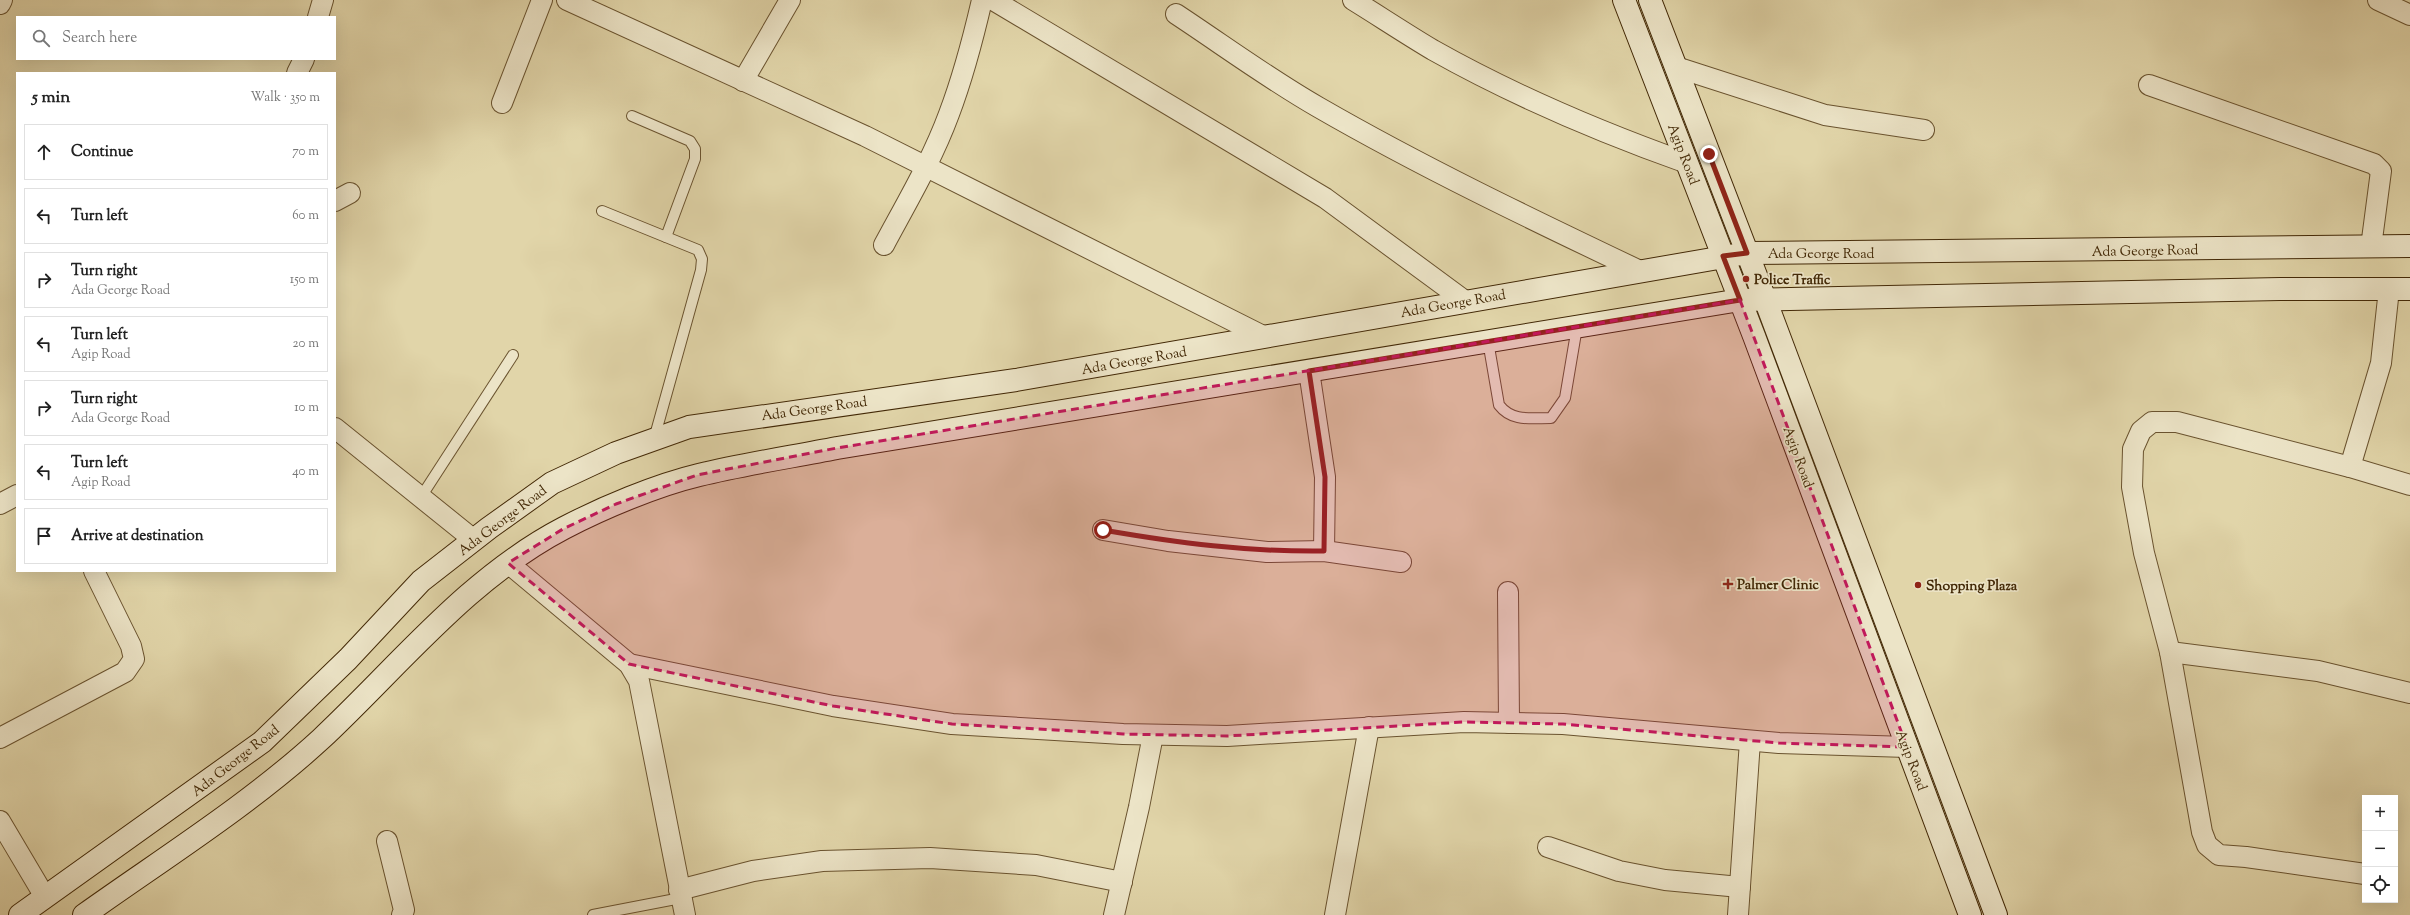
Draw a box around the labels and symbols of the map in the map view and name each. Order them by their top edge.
street label: Agip Road [1661,121,1703,188]
route end [1700,145,1718,163]
street label: Ada George Road [2092,241,2199,263]
street label: Ada George Road [1768,245,1874,265]
place label: Police Traffic [1754,271,1831,291]
marker: Police Traffic [1741,274,1751,284]
street label: Ada George Road [1399,286,1508,324]
street label: Ada George Road [1080,343,1189,381]
street label: Ada George Road [760,393,869,427]
street label: Agip Road [1777,424,1817,491]
street label: Ada George Road [455,481,552,562]
route start [1094,521,1112,539]
place label: Palmer Clinic [1737,576,1820,596]
place label: Shopping Plaza [1926,577,2018,597]
marker: Palmer Clinic [1722,578,1734,590]
marker: Shopping Plaza [1913,580,1923,590]
street label: Ada George Road [188,721,284,802]
street label: Agip Road [1889,727,1931,794]

